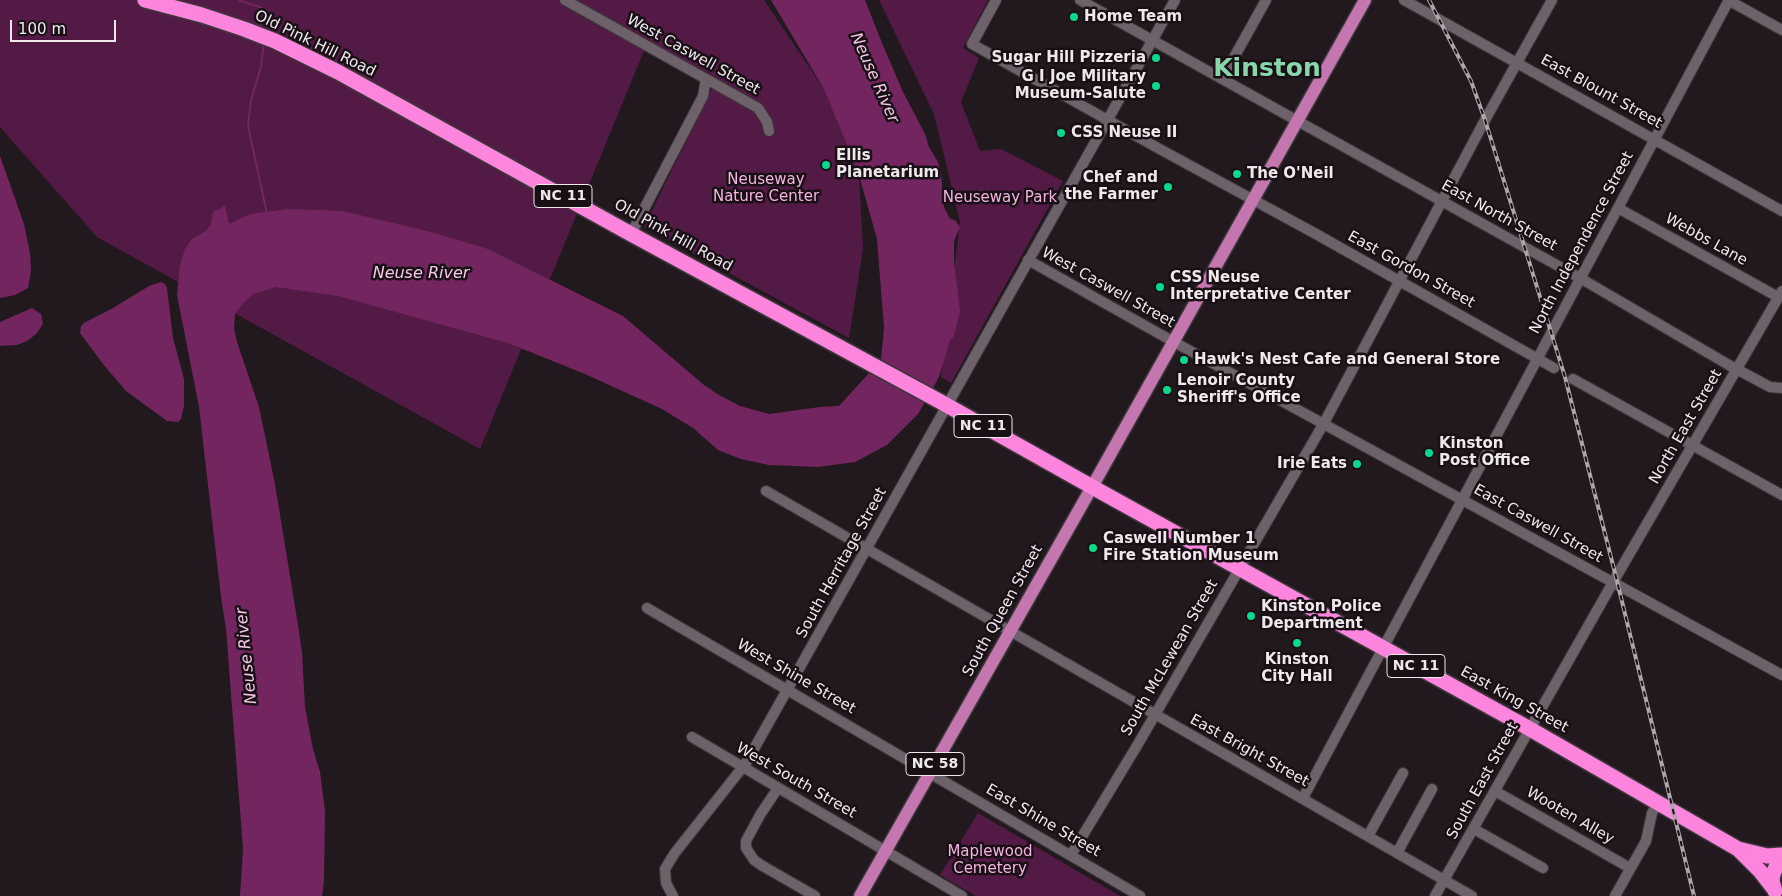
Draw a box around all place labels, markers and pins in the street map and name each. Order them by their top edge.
place label: Home Team [1084,8,1182,26]
marker: Home Team [1068,11,1080,23]
place label: Sugar Hill Pizzeria [991,49,1146,67]
marker: Sugar Hill Pizzeria [1150,52,1162,64]
place label: G I Joe Military Museum-Salute [1015,68,1146,103]
marker: G I Joe Military Museum-Salute [1150,80,1162,92]
place label: CSS Neuse II [1071,124,1177,142]
marker: CSS Neuse II [1055,127,1067,139]
place label: Ellis Planetarium [836,147,939,182]
marker: Ellis Planetarium [820,159,832,171]
place label: The O'Neil [1247,165,1334,183]
marker: The O'Neil [1231,168,1243,180]
place label: Chef and the Farmer [1065,169,1158,204]
marker: Chef and the Farmer [1162,181,1174,193]
place label: CSS Neuse Interpretative Center [1170,269,1351,304]
marker: CSS Neuse Interpretative Center [1154,281,1166,293]
place label: Hawk's Nest Cafe and General Store [1194,351,1500,369]
marker: Hawk's Nest Cafe and General Store [1178,354,1190,366]
place label: Lenoir County Sheriff's Office [1177,372,1301,407]
marker: Lenoir County Sheriff's Office [1161,384,1173,396]
place label: Kinston Post Office [1439,435,1530,470]
marker: Kinston Post Office [1423,447,1435,459]
place label: Irie Eats [1277,455,1347,473]
marker: Irie Eats [1351,458,1363,470]
place label: Caswell Number 1 Fire Station Museum [1103,530,1279,565]
marker: Caswell Number 1 Fire Station Museum [1087,542,1099,554]
place label: Kinston Police Department [1261,598,1381,633]
marker: Kinston Police Department [1245,610,1257,622]
marker: Kinston City Hall [1291,637,1303,649]
place label: Kinston City Hall [1261,651,1333,686]

